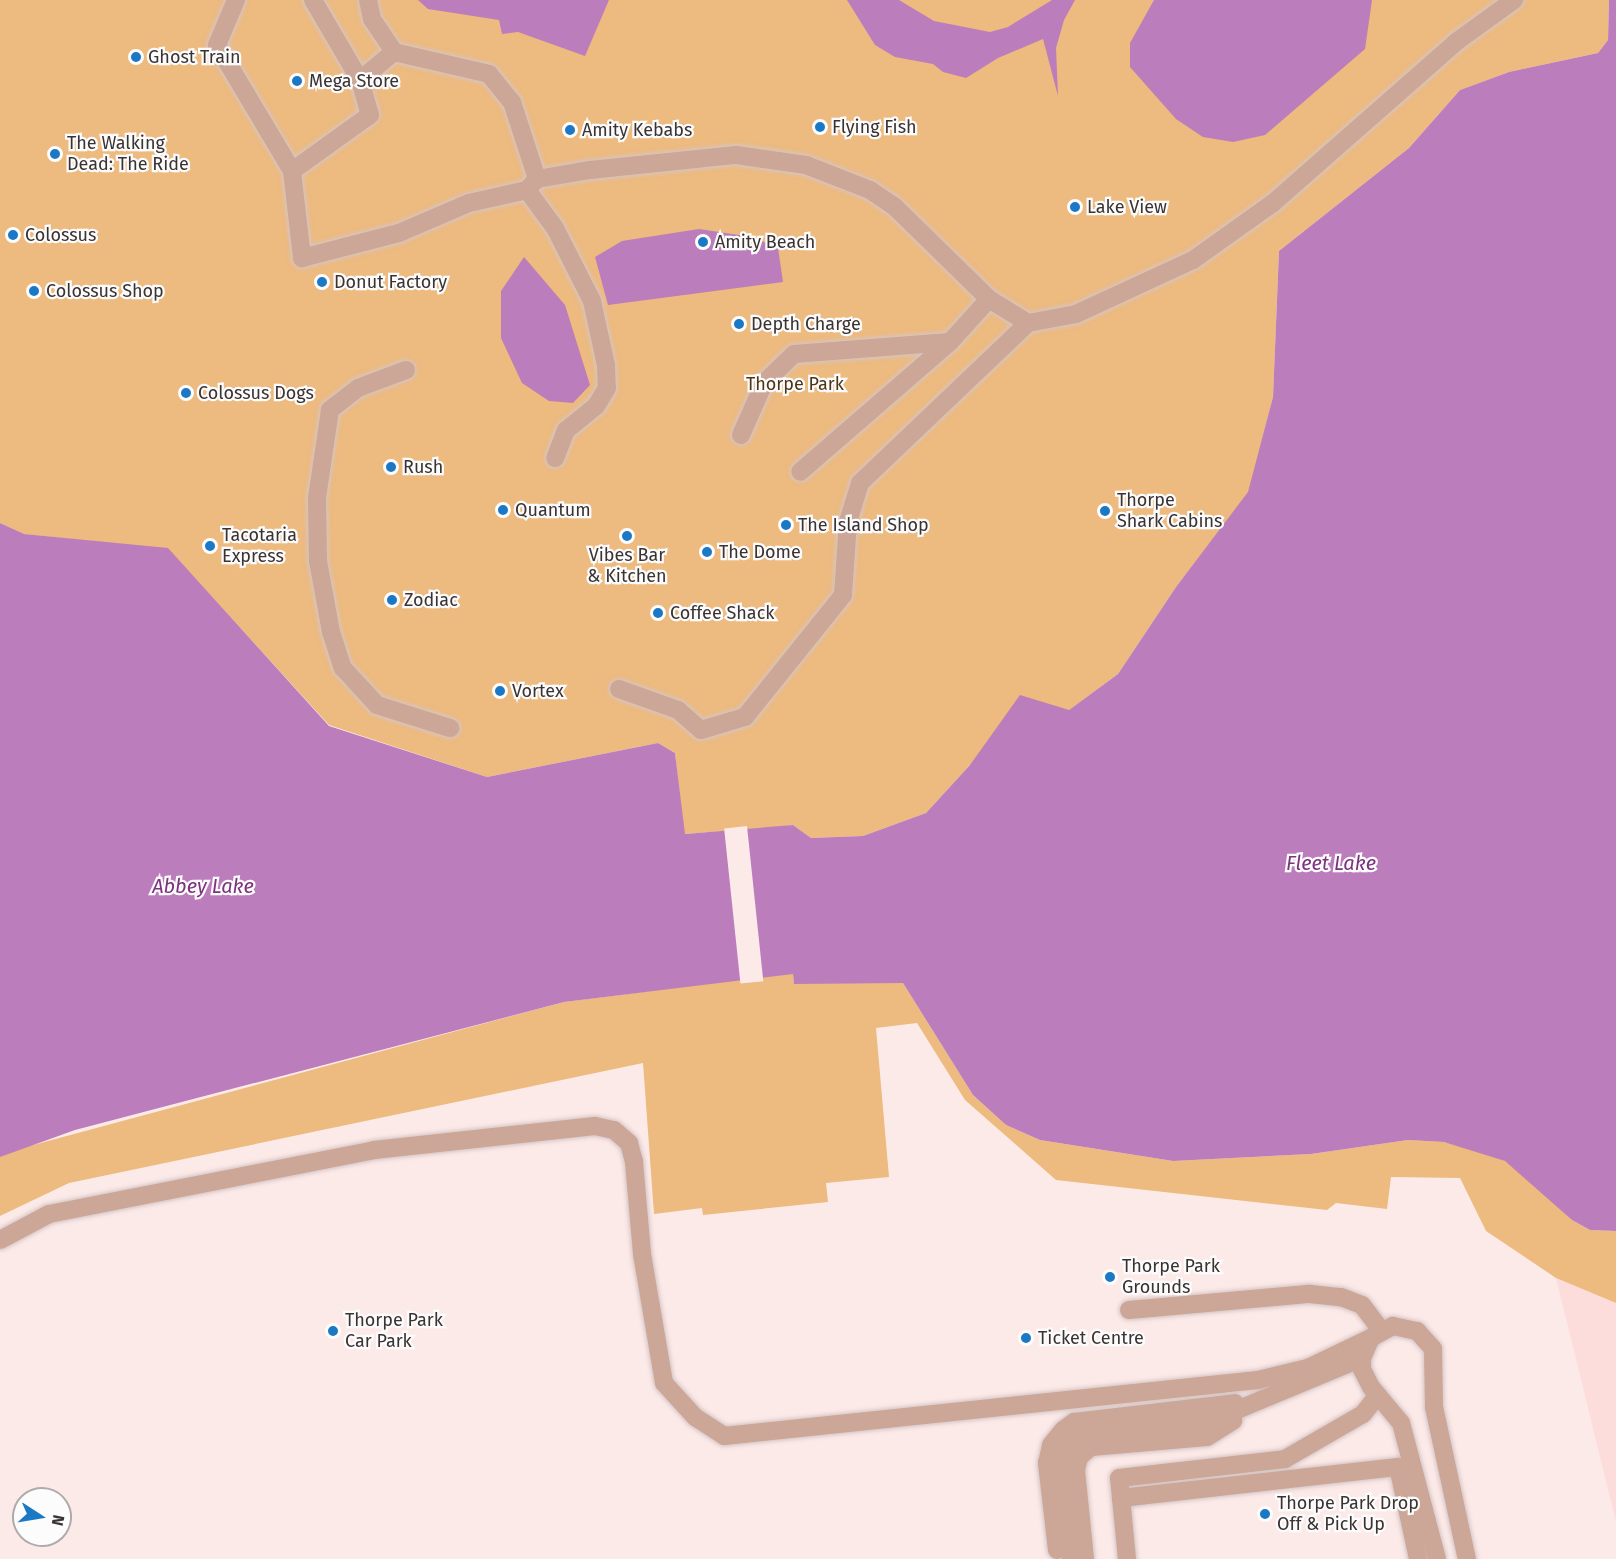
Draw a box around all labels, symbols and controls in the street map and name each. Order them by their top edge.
place label: Ghost Train [148,46,241,68]
marker: Ghost Train [129,50,143,64]
place label: Mega Store [309,70,399,92]
marker: Mega Store [290,74,304,88]
place label: Flying Fish [832,116,917,138]
place label: Amity Kebabs [582,119,692,141]
marker: Flying Fish [813,120,827,134]
marker: Amity Kebabs [563,123,577,137]
place label: The Walking Dead: The Ride [67,133,189,176]
marker: The Walking Dead: The Ride [48,147,62,161]
place label: Lake View [1087,196,1167,218]
marker: Lake View [1068,200,1082,214]
place label: Colossus [25,224,96,246]
marker: Colossus [6,228,20,242]
place label: Amity Beach [715,231,815,253]
marker: Amity Beach [696,235,710,249]
place label: Donut Factory [334,271,447,293]
marker: Donut Factory [315,275,329,289]
place label: Colossus Shop [46,280,164,302]
marker: Colossus Shop [27,284,41,298]
place label: Depth Charge [751,313,861,335]
marker: Depth Charge [732,317,746,331]
park label: Thorpe Park [746,373,844,395]
place label: Colossus Dogs [198,382,314,404]
marker: Colossus Dogs [179,386,193,400]
place label: Rush [403,456,443,478]
marker: Rush [384,460,398,474]
place label: Thorpe Shark Cabins [1117,490,1222,532]
place label: Quantum [515,499,591,521]
marker: Quantum [496,503,510,517]
marker: Thorpe Shark Cabins [1098,504,1112,518]
place label: The Island Shop [798,514,929,536]
marker: The Island Shop [779,518,793,532]
place label: Tacotaria Express [222,525,297,568]
marker: Vibes Bar & Kitchen [620,529,634,543]
marker: Tacotaria Express [203,539,217,553]
place label: The Dome [719,541,801,563]
place label: Vibes Bar & Kitchen [587,545,667,588]
marker: The Dome [700,545,714,559]
place label: Zodiac [404,589,458,611]
marker: Zodiac [385,593,399,607]
place label: Coffee Shack [670,602,774,624]
marker: Coffee Shack [651,606,665,620]
place label: Vortex [512,680,564,702]
marker: Vortex [493,684,507,698]
water label: Fleet Lake [1286,851,1376,875]
water label: Abbey Lake [152,874,254,898]
place label: Thorpe Park Grounds [1122,1256,1220,1298]
marker: Thorpe Park Grounds [1103,1270,1117,1284]
place label: Thorpe Park Car Park [345,1310,443,1352]
marker: Thorpe Park Car Park [326,1324,340,1338]
place label: Ticket Centre [1038,1327,1144,1349]
marker: Ticket Centre [1019,1331,1033,1345]
north arrow [12,1487,72,1547]
place label: Thorpe Park Drop Off & Pick Up [1277,1493,1419,1536]
marker: Thorpe Park Drop Off & Pick Up [1258,1507,1272,1521]
text: N [48,1513,69,1528]

